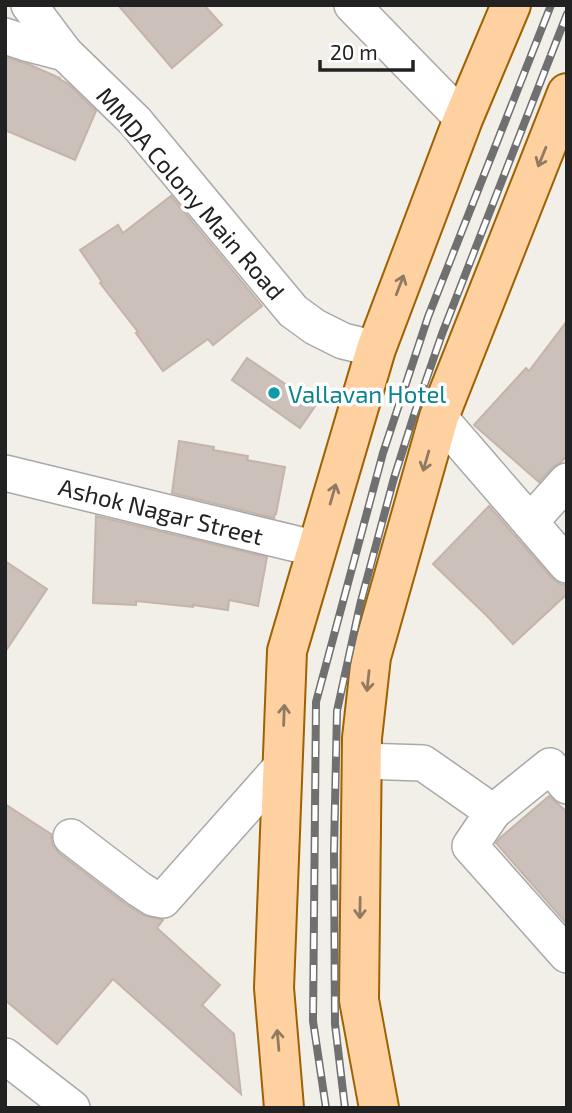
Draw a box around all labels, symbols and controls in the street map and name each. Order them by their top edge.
scale bar [320,28,413,72]
text: 20 m [330,39,378,64]
street label: MMDA Colony Main Road [91,81,291,305]
one-way arrow [534,146,547,167]
one-way arrow [395,275,407,297]
place label: Vallavan Hotel [288,379,446,408]
marker: Vallavan Hotel [266,385,282,401]
one-way arrow [419,450,432,472]
street label: Ashok Nagar Street [56,472,266,550]
one-way arrow [328,483,341,505]
one-way arrow [361,669,374,692]
one-way arrow [278,703,291,726]
one-way arrow [354,896,367,919]
one-way arrow [271,1029,284,1052]

